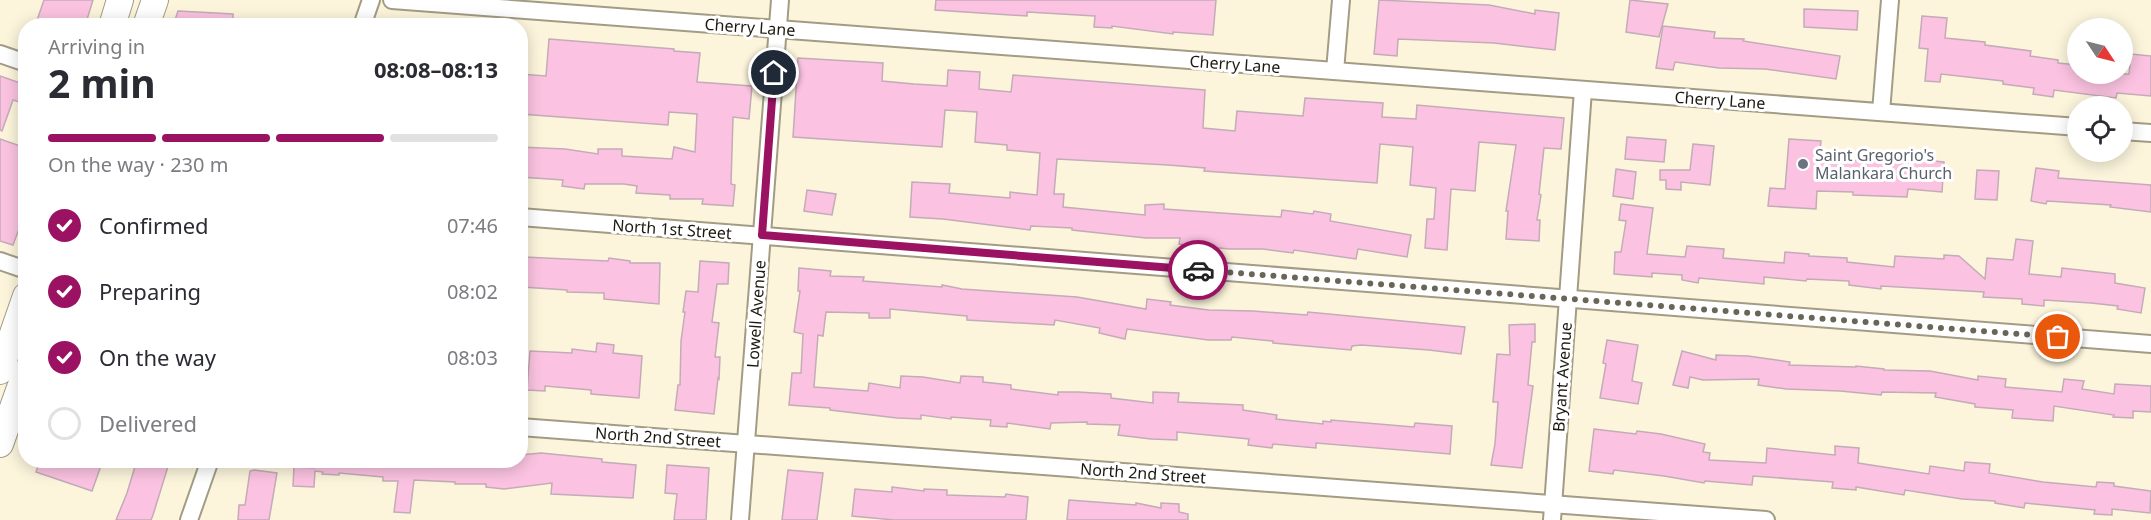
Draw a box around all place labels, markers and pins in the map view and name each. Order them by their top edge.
pin [748,47,799,98]
place label: Saint Gregorio's Malankara Church [1815,144,1952,184]
marker: Saint Gregorio's Malankara Church [1796,157,1810,171]
pin [2032,311,2083,362]

